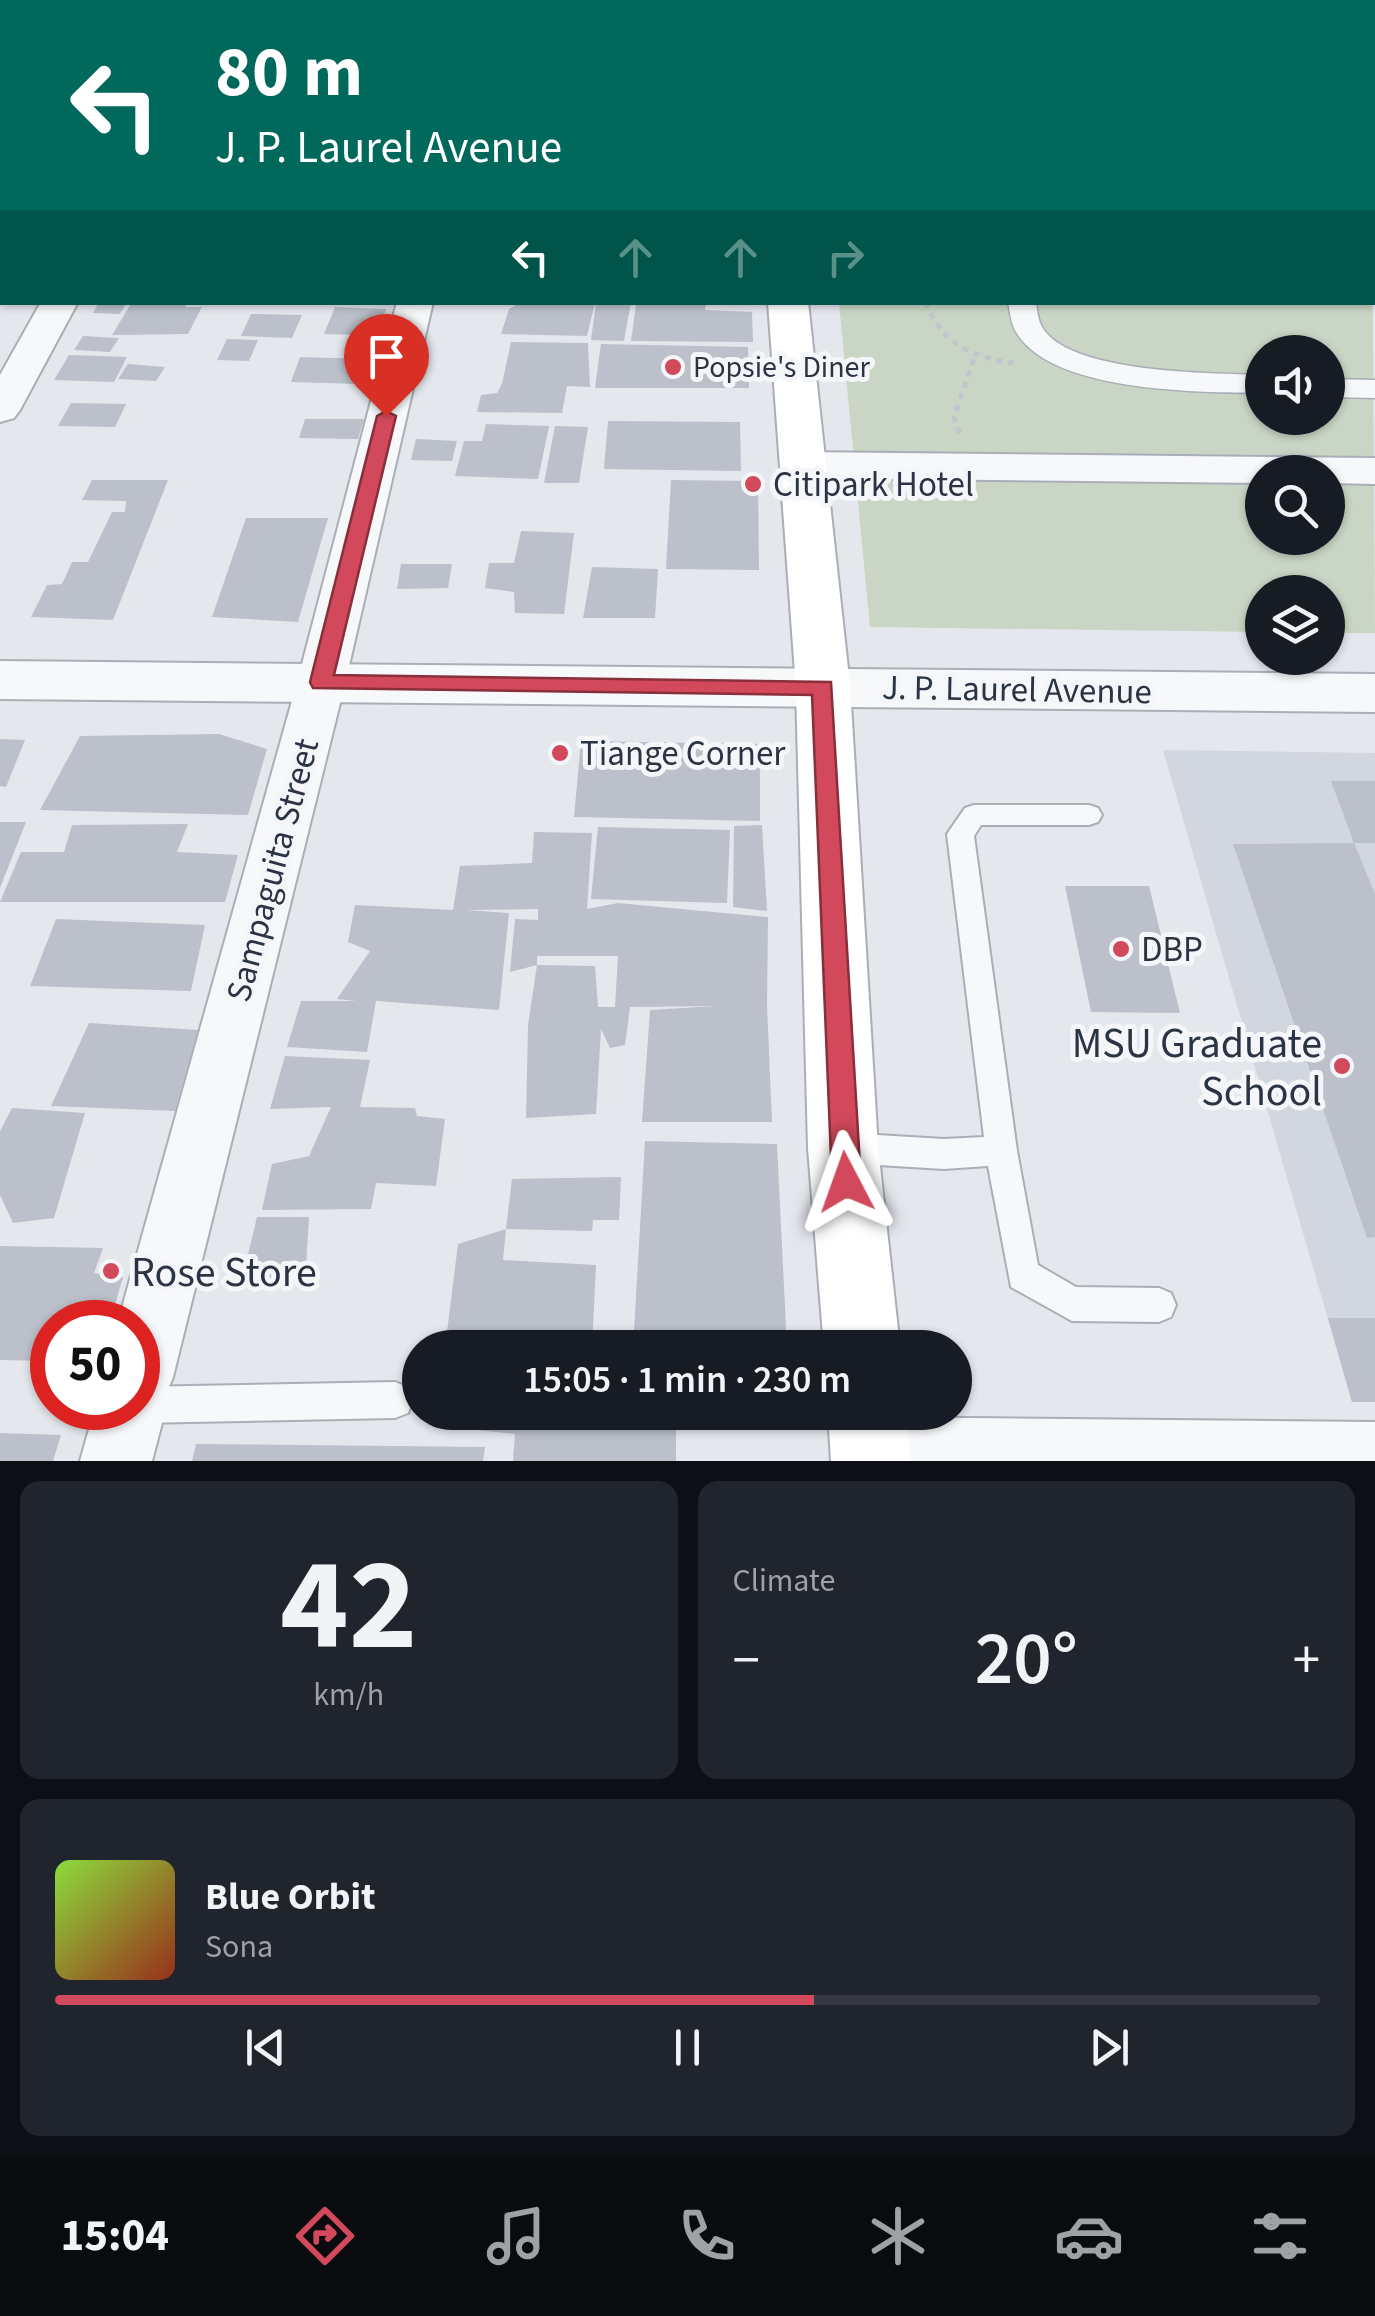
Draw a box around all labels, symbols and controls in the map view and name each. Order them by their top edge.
text: 80 m [215,23,363,123]
icon: left [50,40,180,170]
text: J. P. Laurel Avenue [215,116,562,180]
icon: left [503,230,558,285]
icon: ahead [608,230,663,285]
icon: ahead [713,230,768,285]
icon: right [818,230,873,285]
pin [344,314,429,417]
icon: arrive [359,329,414,384]
map controls [1245,335,1345,675]
button: sound [1245,335,1345,435]
place label: Popsie's Diner [693,346,870,389]
marker: Popsie's Diner [662,356,684,378]
button: search [1245,455,1345,555]
place label: Citipark Hotel [773,460,974,510]
marker: Citipark Hotel [742,473,764,495]
button: layers [1245,575,1345,675]
street label: J. P. Laurel Avenue [882,663,1152,717]
place label: Tiange Corner [580,729,786,779]
street label: Sampaguita Street [214,733,332,1007]
marker: Tiange Corner [549,742,571,764]
place label: DBP [1141,925,1203,975]
marker: DBP [1110,938,1132,960]
place label: MSU Graduate School [1072,1014,1322,1122]
marker: MSU Graduate School [1331,1055,1353,1077]
position arrow [794,1130,898,1234]
place label: Rose Store [131,1243,317,1303]
marker: Rose Store [100,1260,122,1282]
speed limit sign: 50 [30,1300,160,1430]
text: 15:05 · 1 min · 230 m [523,1353,851,1407]
text: 42 [280,1514,417,1699]
text: Climate [733,1558,835,1604]
text: 20° [975,1606,1078,1713]
text: − [733,1622,760,1700]
text: + [1293,1622,1320,1700]
text: km/h [313,1672,384,1718]
text: Blue Orbit [205,1870,376,1924]
text: Sona [205,1924,273,1970]
icon: previous [238,2020,293,2075]
icon: pause [660,2020,715,2075]
icon: next [1082,2020,1137,2075]
icon: directions [290,2201,360,2271]
icon: music [481,2201,551,2271]
icon: phone [672,2201,742,2271]
icon: climate [863,2201,933,2271]
icon: car [1054,2201,1124,2271]
icon: filters [1245,2201,1315,2271]
text: 15:04 [60,2204,169,2268]

